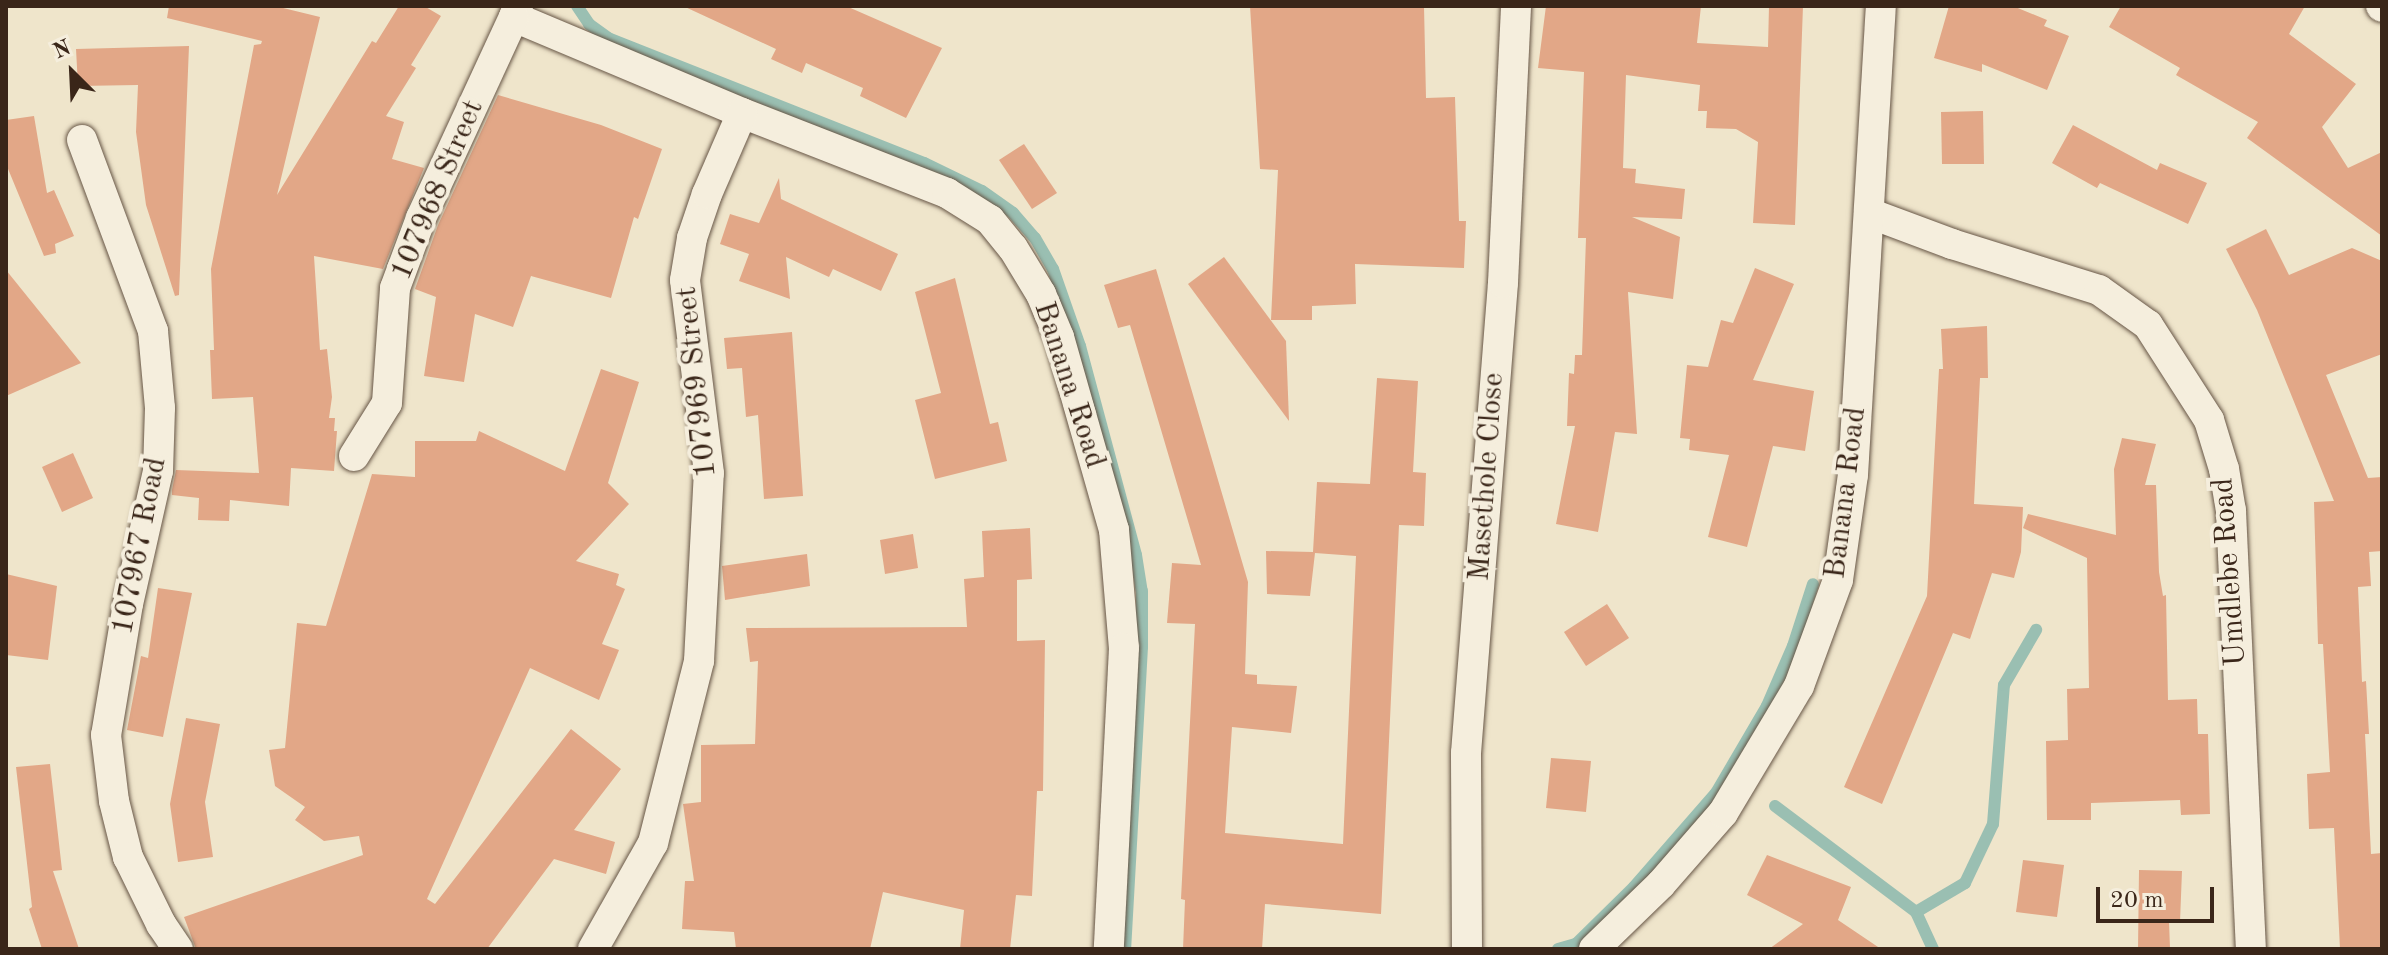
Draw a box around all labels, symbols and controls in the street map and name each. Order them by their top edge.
north arrow [32,32,112,112]
text: N [50,37,74,64]
street label: 107968 Street [384,94,492,286]
street label: 107969 Street [669,284,725,480]
street label: Banana Road [1025,297,1113,473]
street label: Masethole Close [1462,372,1512,582]
street label: Banana Road [1818,405,1874,581]
street label: 107967 Road [105,454,175,638]
street label: Umdlebe Road [2205,476,2255,668]
scale bar [2100,871,2218,921]
text: 20 m [2110,889,2164,913]

